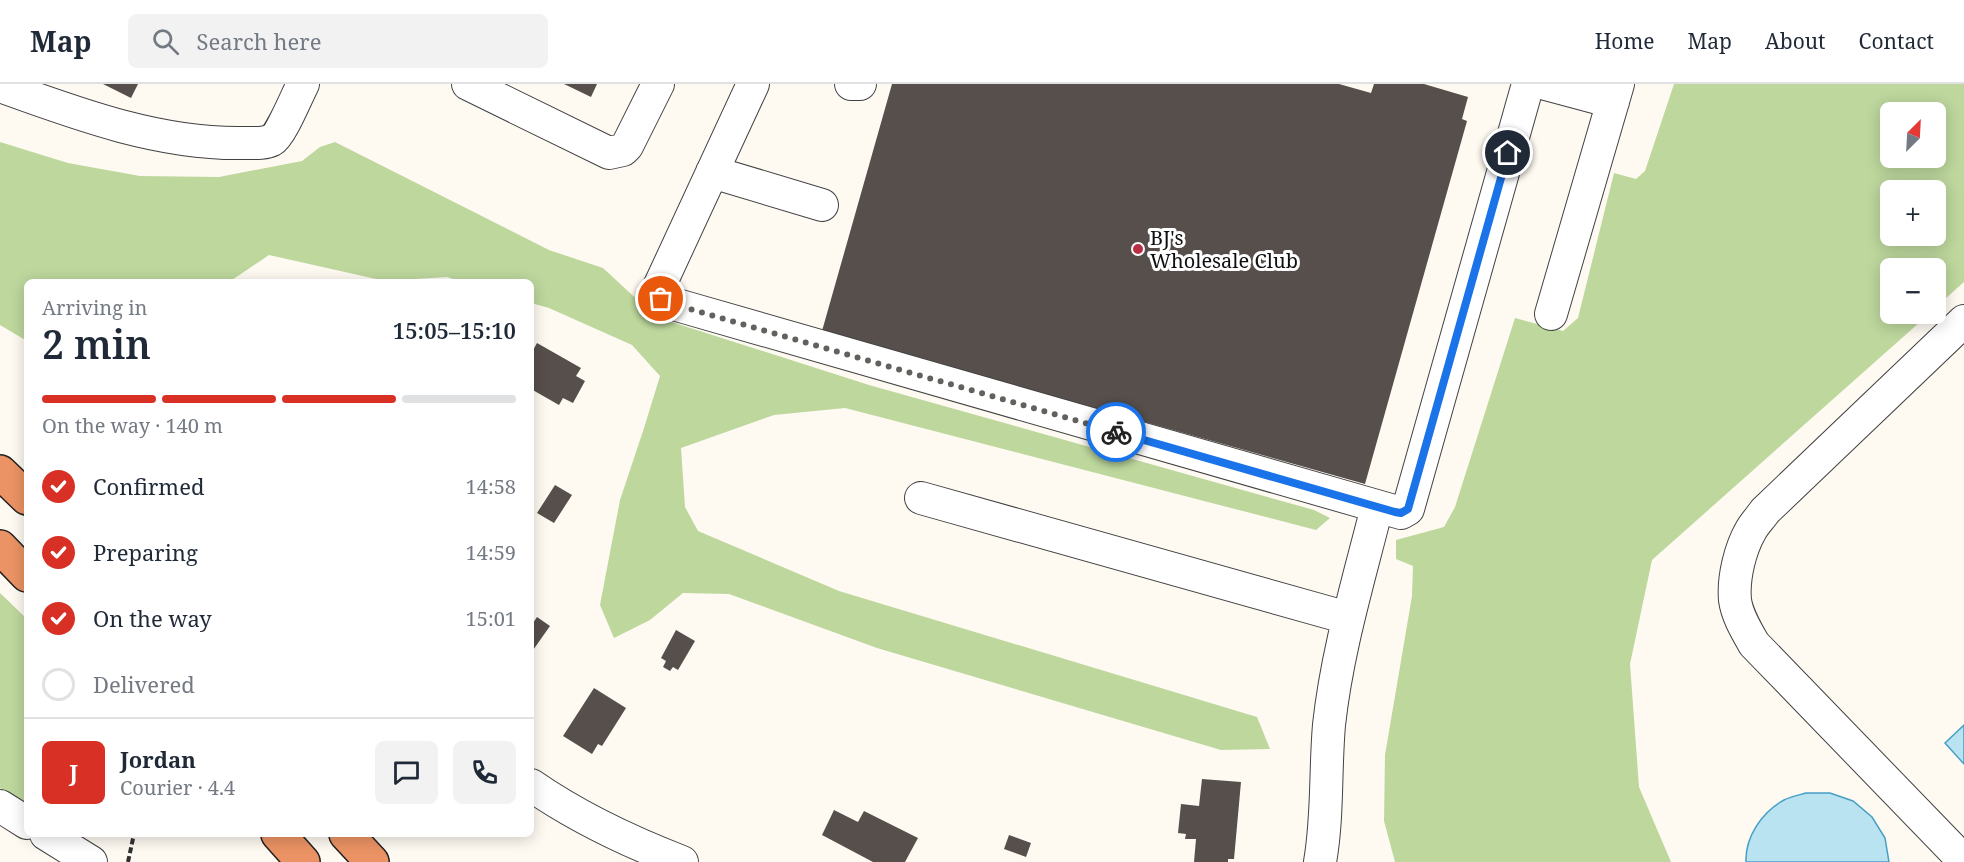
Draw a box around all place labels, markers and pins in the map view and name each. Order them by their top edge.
pin [1482,127,1533,178]
place label: BJ's Wholesale Club [1150,224,1298,274]
marker: BJ's Wholesale Club [1131,242,1145,256]
pin [635,273,686,324]

